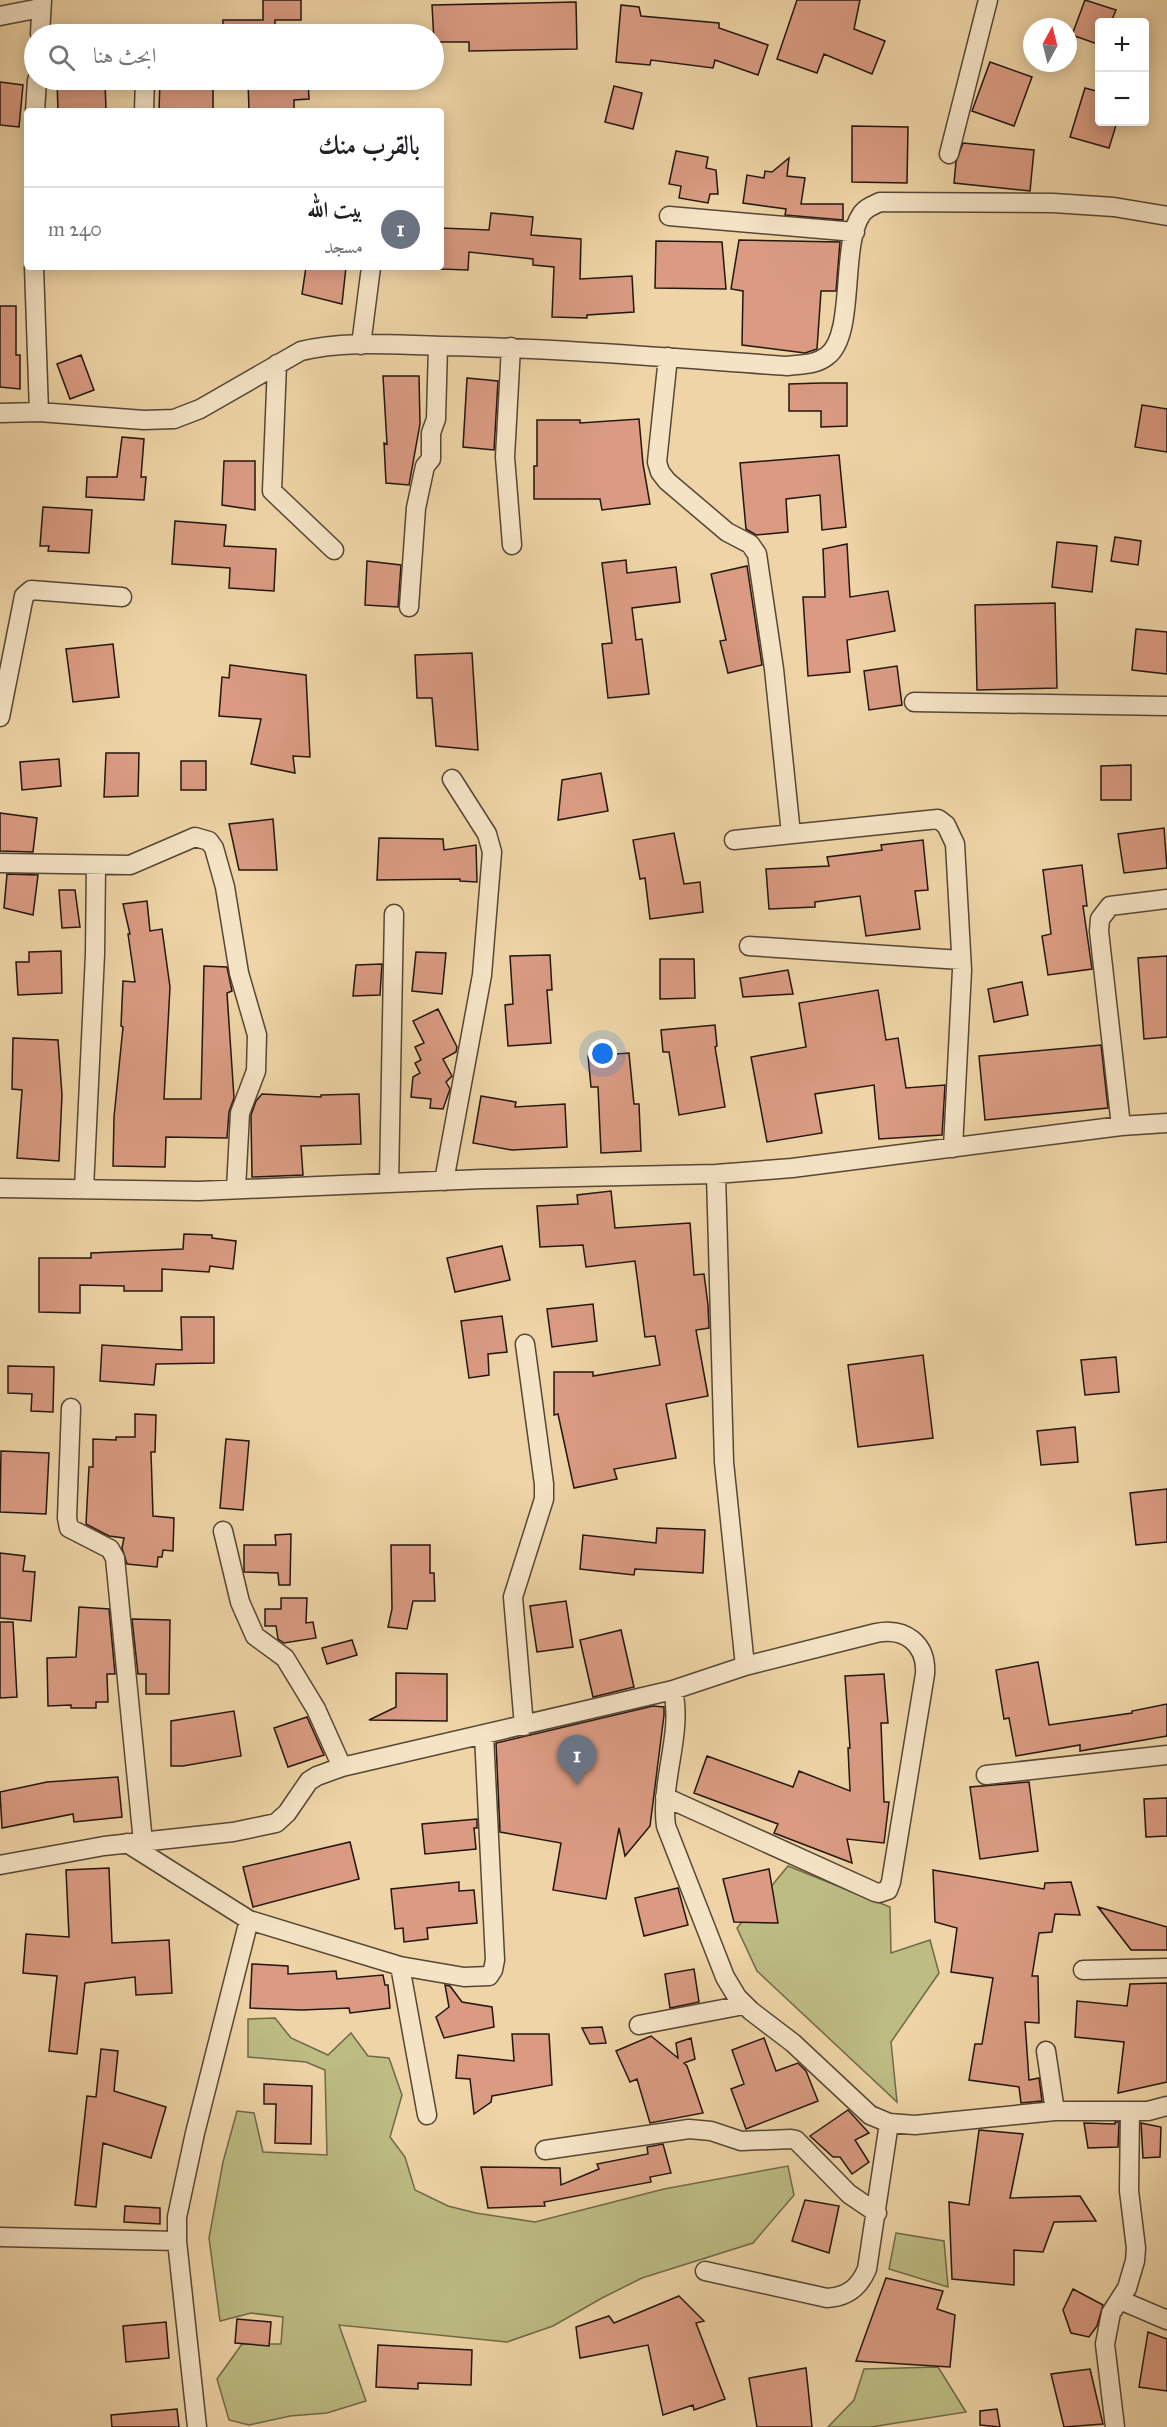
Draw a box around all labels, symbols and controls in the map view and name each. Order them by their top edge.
north arrow [1023,18,1077,72]
map controls [1095,18,1149,126]
button: + [1095,18,1149,72]
search box [24,24,444,90]
icon: search [45,41,78,74]
text: ابحث هنا [93,42,156,69]
button: − [1095,72,1149,126]
text: بالقرب منك [318,129,420,161]
text: بيت الله [307,196,363,223]
text: 240 m [48,217,102,241]
text: 1 [397,217,404,241]
text: مسجد [324,234,363,258]
your location [588,1039,617,1068]
pin: 1 [558,1736,596,1785]

